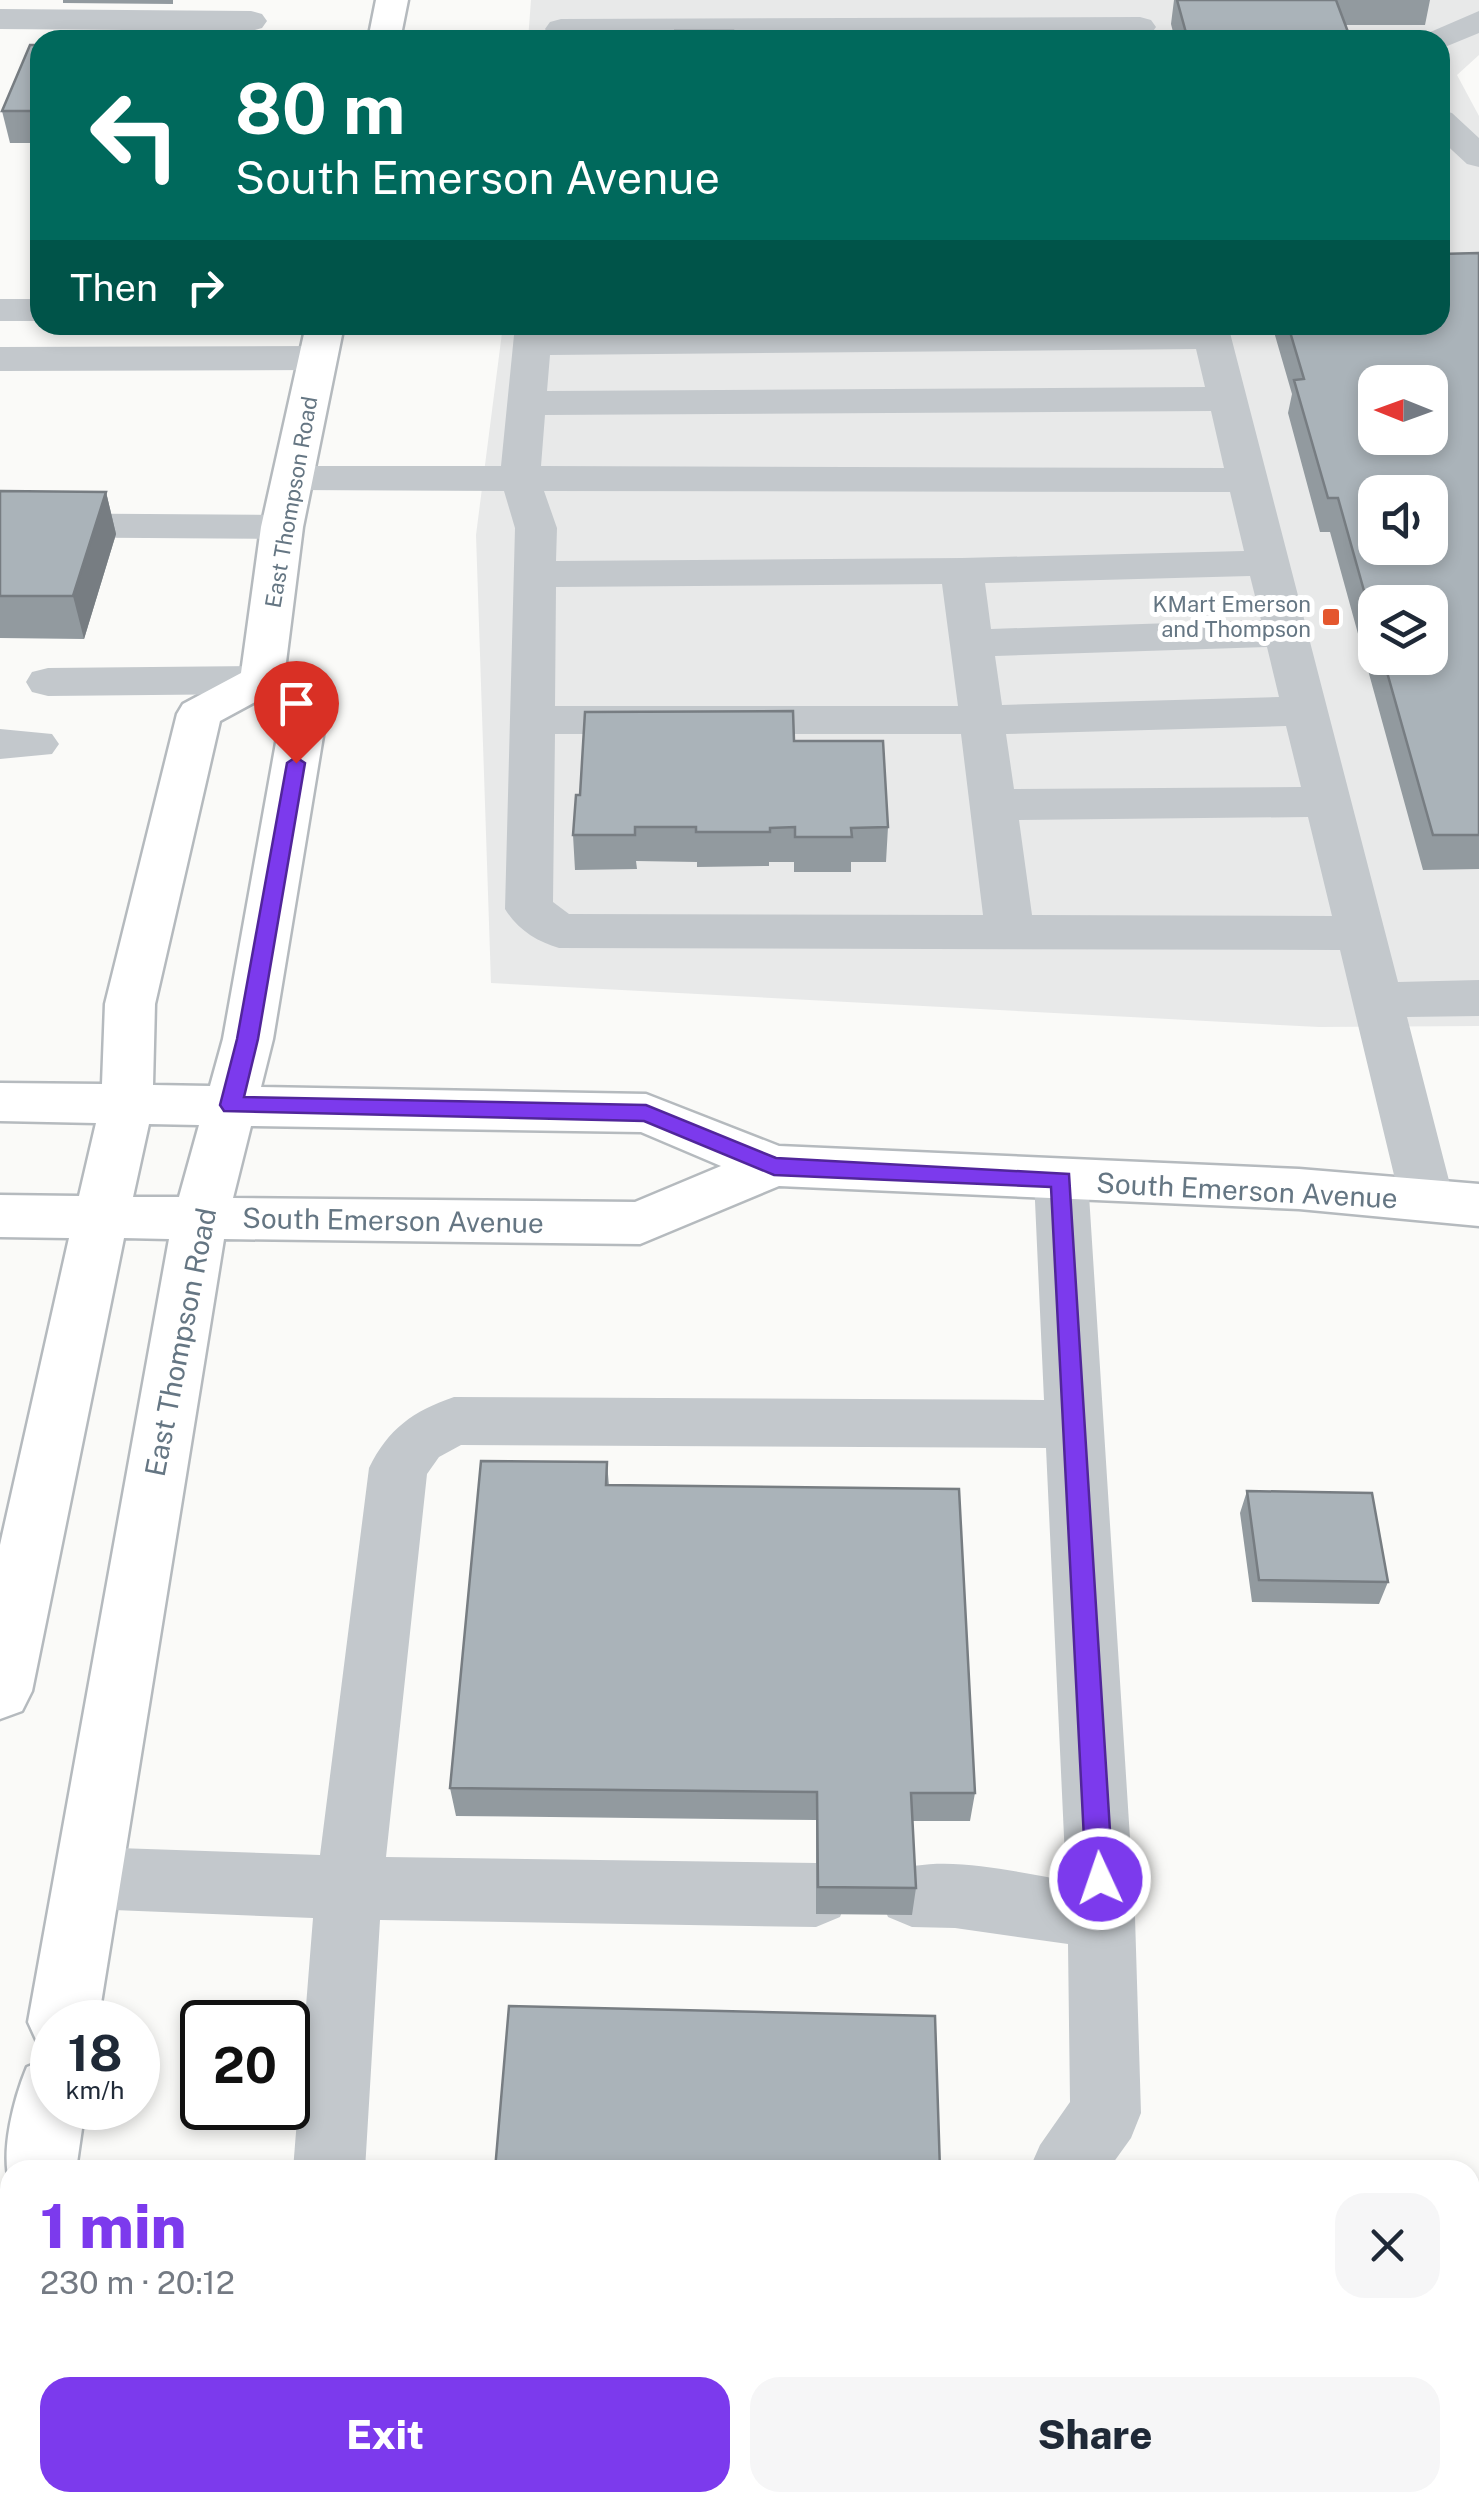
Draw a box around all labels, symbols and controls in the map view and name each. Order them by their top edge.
text: 80 m [235,67,405,150]
icon: left [70,70,200,200]
text: South Emerson Avenue [235,151,720,204]
icon: right [178,260,233,315]
text: Then [70,265,158,310]
north arrow [1358,365,1448,455]
map controls [1358,365,1448,675]
street label: East Thompson Road [260,394,322,610]
button: sound [1358,475,1448,565]
button: layers [1358,585,1448,675]
place label: KMart Emerson and Thompson [1153,591,1311,642]
marker: KMart Emerson and Thompson [1320,606,1342,628]
pin [254,661,339,764]
icon: arrive [269,676,324,731]
street label: South Emerson Avenue [1095,1166,1399,1214]
street label: South Emerson Avenue [242,1201,544,1239]
street label: East Thompson Road [138,1205,222,1479]
position arrow [1048,1827,1152,1931]
speed limit sign: 20 [180,2000,310,2130]
text: 18 [68,2023,122,2082]
text: km/h [66,2075,124,2105]
text: 1 min [40,2191,187,2262]
button: close [1335,2193,1440,2298]
text: 230 m · 20:12 [40,2264,235,2301]
button: Exit [40,2377,730,2492]
button: Share [750,2377,1440,2492]

